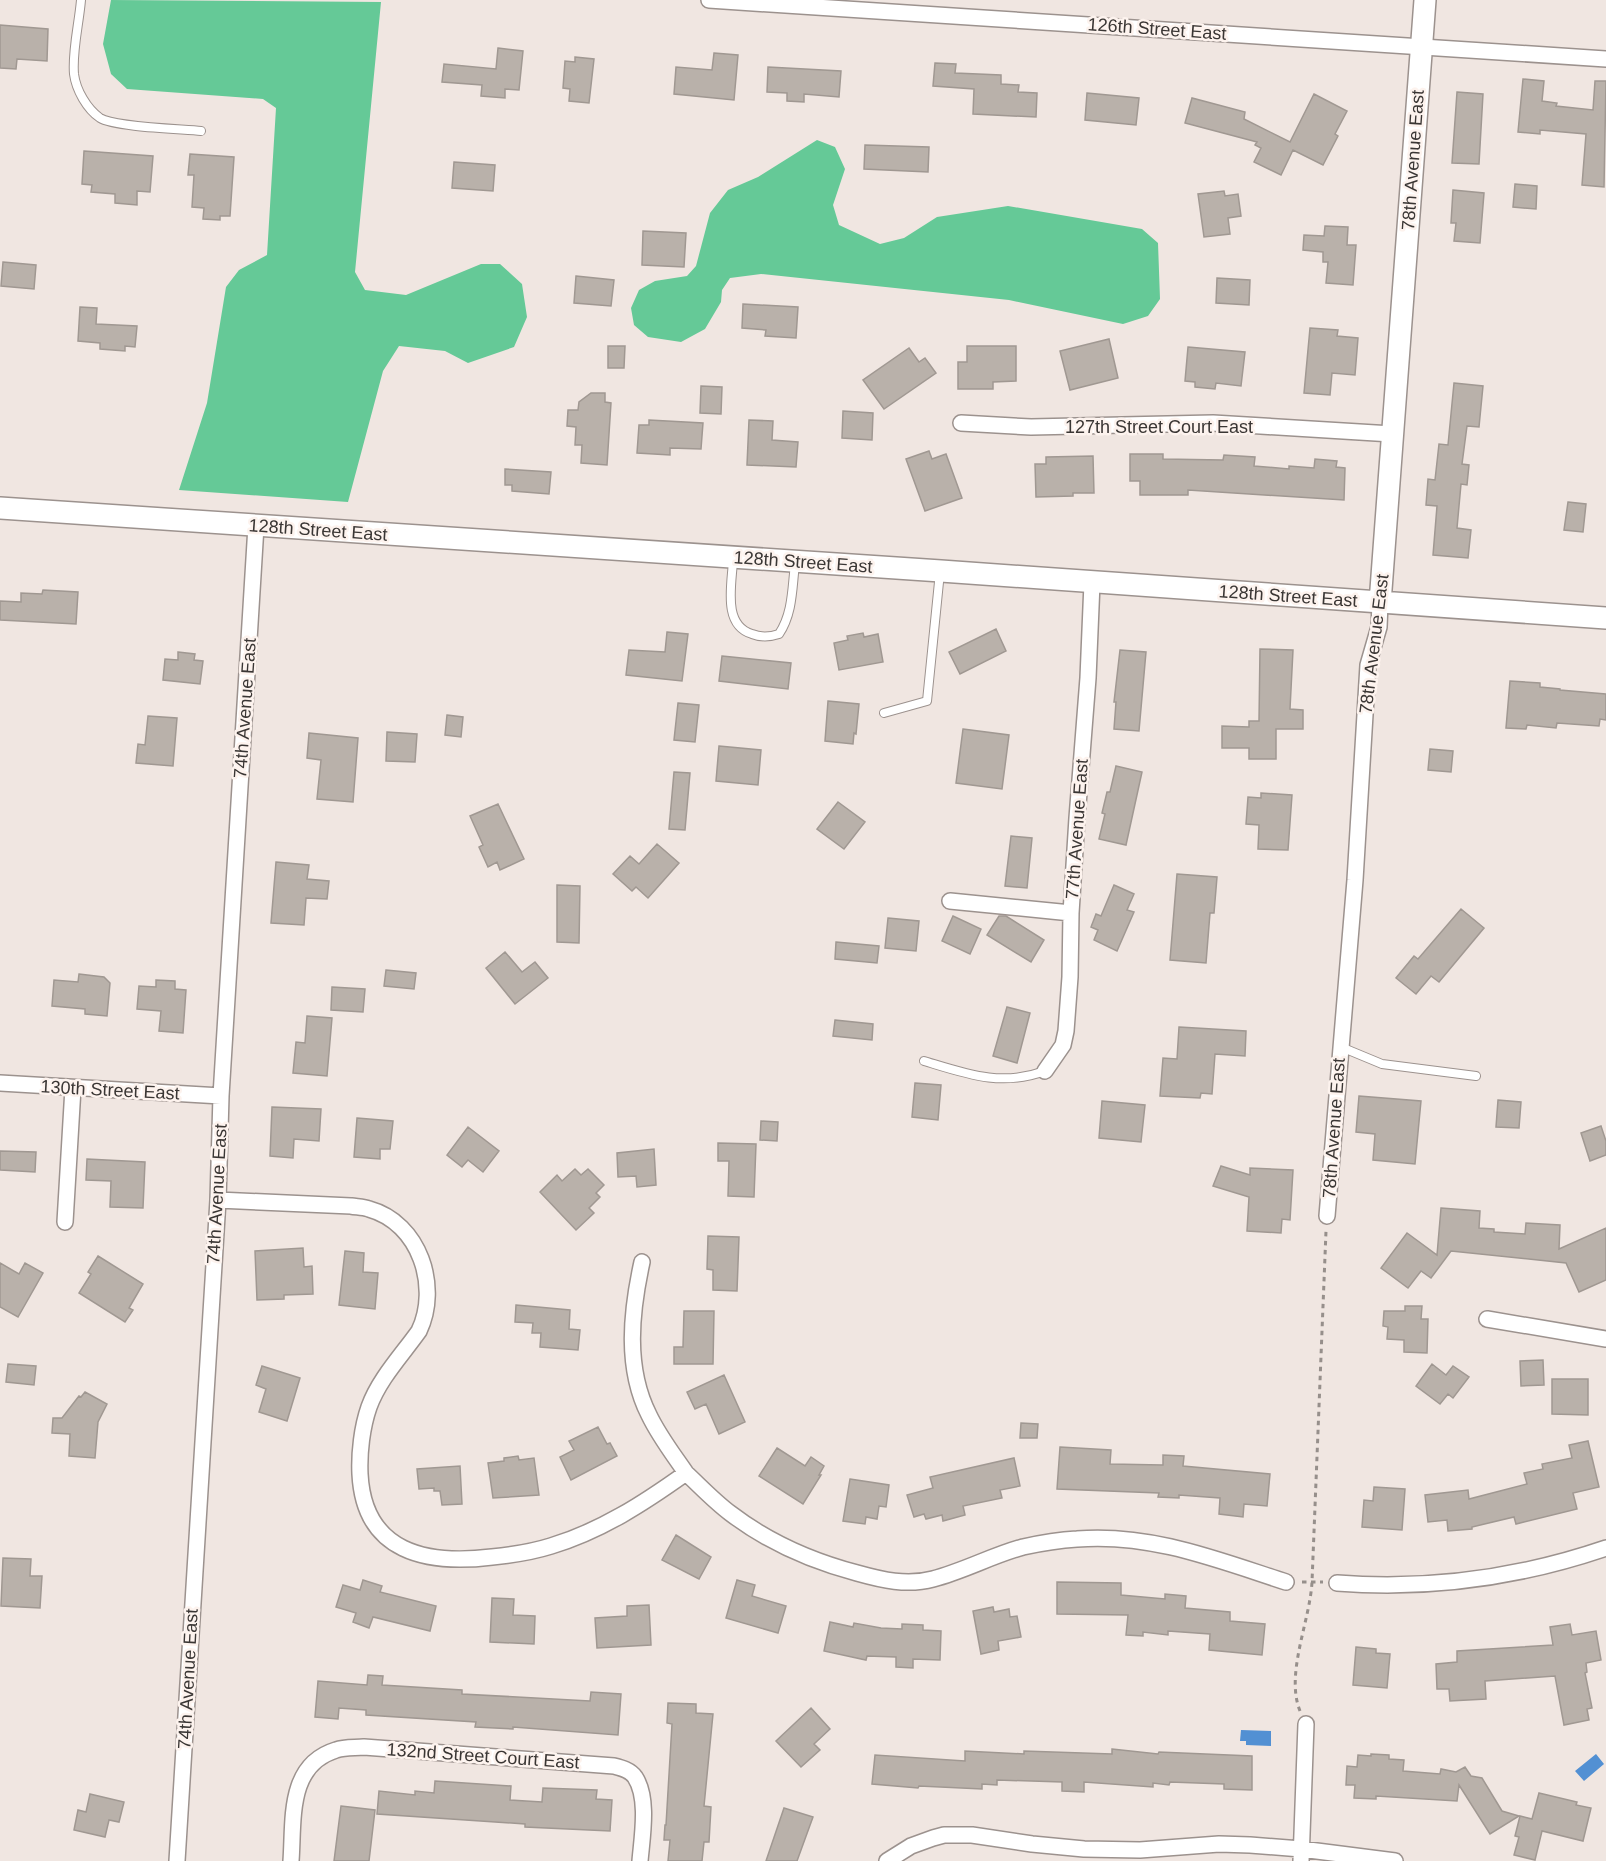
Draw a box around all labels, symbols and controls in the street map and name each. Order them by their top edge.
street label: 126th Street East [1087,14,1227,44]
street label: 78th Avenue East [1398,89,1428,231]
street label: 127th Street Court East [1065,417,1253,437]
street label: 128th Street East [248,515,388,545]
street label: 128th Street East [733,547,873,577]
street label: 78th Avenue East [1355,573,1393,715]
street label: 128th Street East [1218,581,1358,611]
street label: 74th Avenue East [230,637,260,779]
street label: 77th Avenue East [1062,758,1092,900]
street label: 78th Avenue East [1319,1057,1349,1199]
street label: 130th Street East [40,1076,180,1104]
street label: 74th Avenue East [203,1123,231,1265]
street label: 74th Avenue East [174,1608,202,1750]
street label: 132nd Street Court East [386,1739,580,1773]

